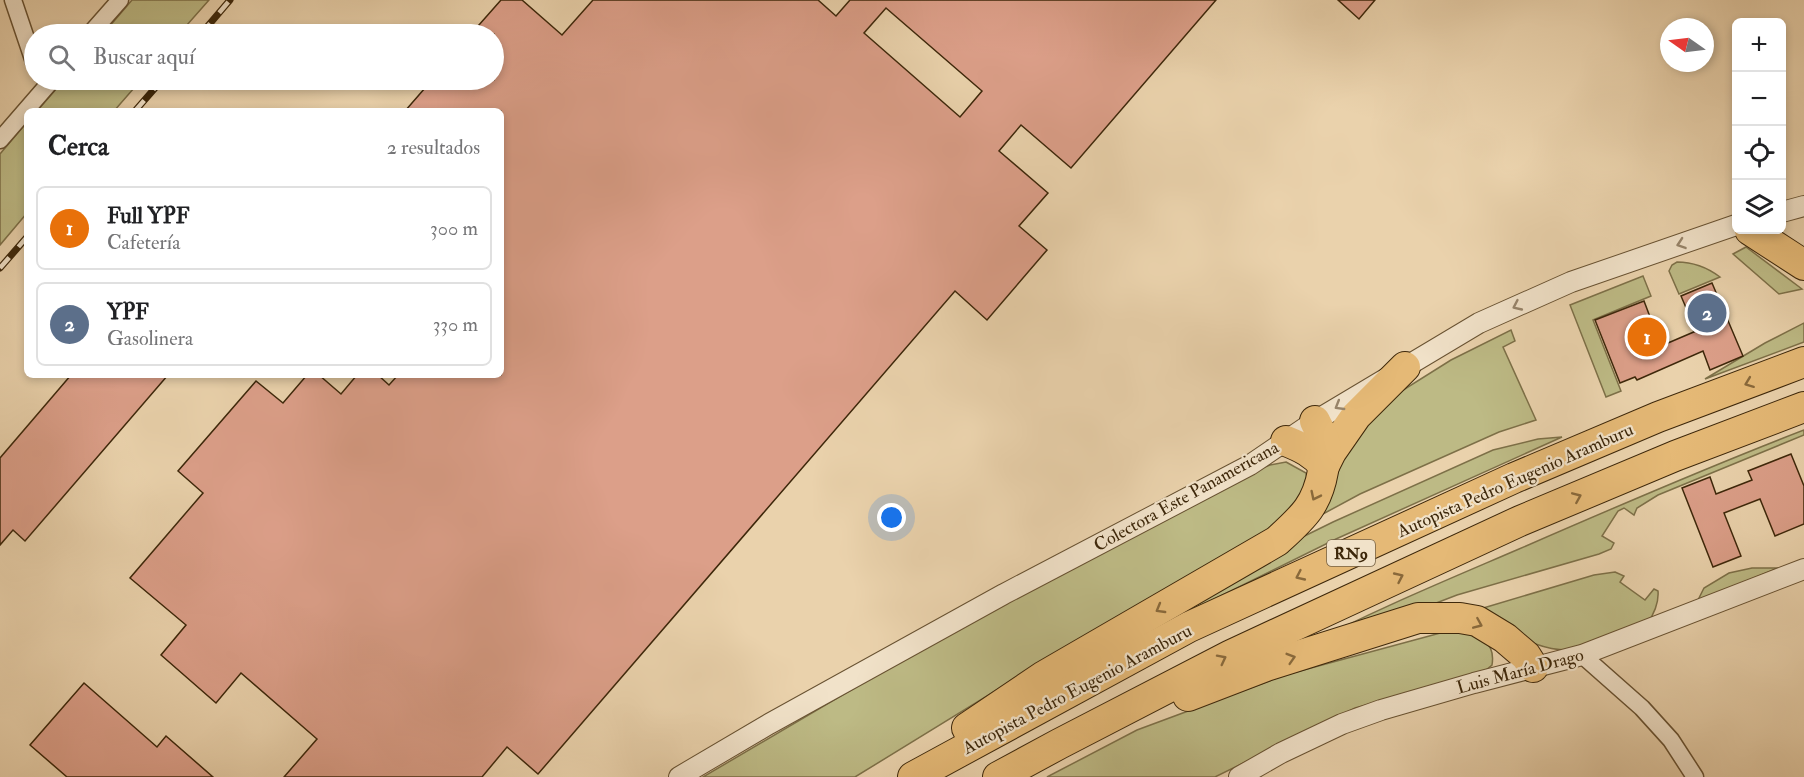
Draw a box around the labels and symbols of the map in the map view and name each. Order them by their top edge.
north arrow [1660,18,1714,72]
one-way arrow [1676,236,1687,249]
pin: 2 [1688,290,1726,336]
one-way arrow [1512,298,1523,310]
pin: 1 [1628,314,1666,360]
one-way arrow [1744,375,1755,388]
one-way arrow [1335,398,1345,410]
street label: Autopista Pedro Eugenio Aramburu [1393,418,1637,543]
street label: Colectora Este Panamericana [1090,436,1283,557]
one-way arrow [1311,490,1323,501]
one-way arrow [1571,492,1582,504]
your location [877,503,906,532]
road number: RN9 [1327,540,1375,566]
one-way arrow [1296,569,1307,581]
one-way arrow [1393,572,1404,584]
one-way arrow [1156,602,1166,613]
one-way arrow [1472,617,1483,629]
street label: Autopista Pedro Eugenio Aramburu [958,619,1196,760]
street label: Luis María Drago [1454,643,1587,700]
one-way arrow [1285,653,1296,666]
one-way arrow [1216,655,1227,666]

